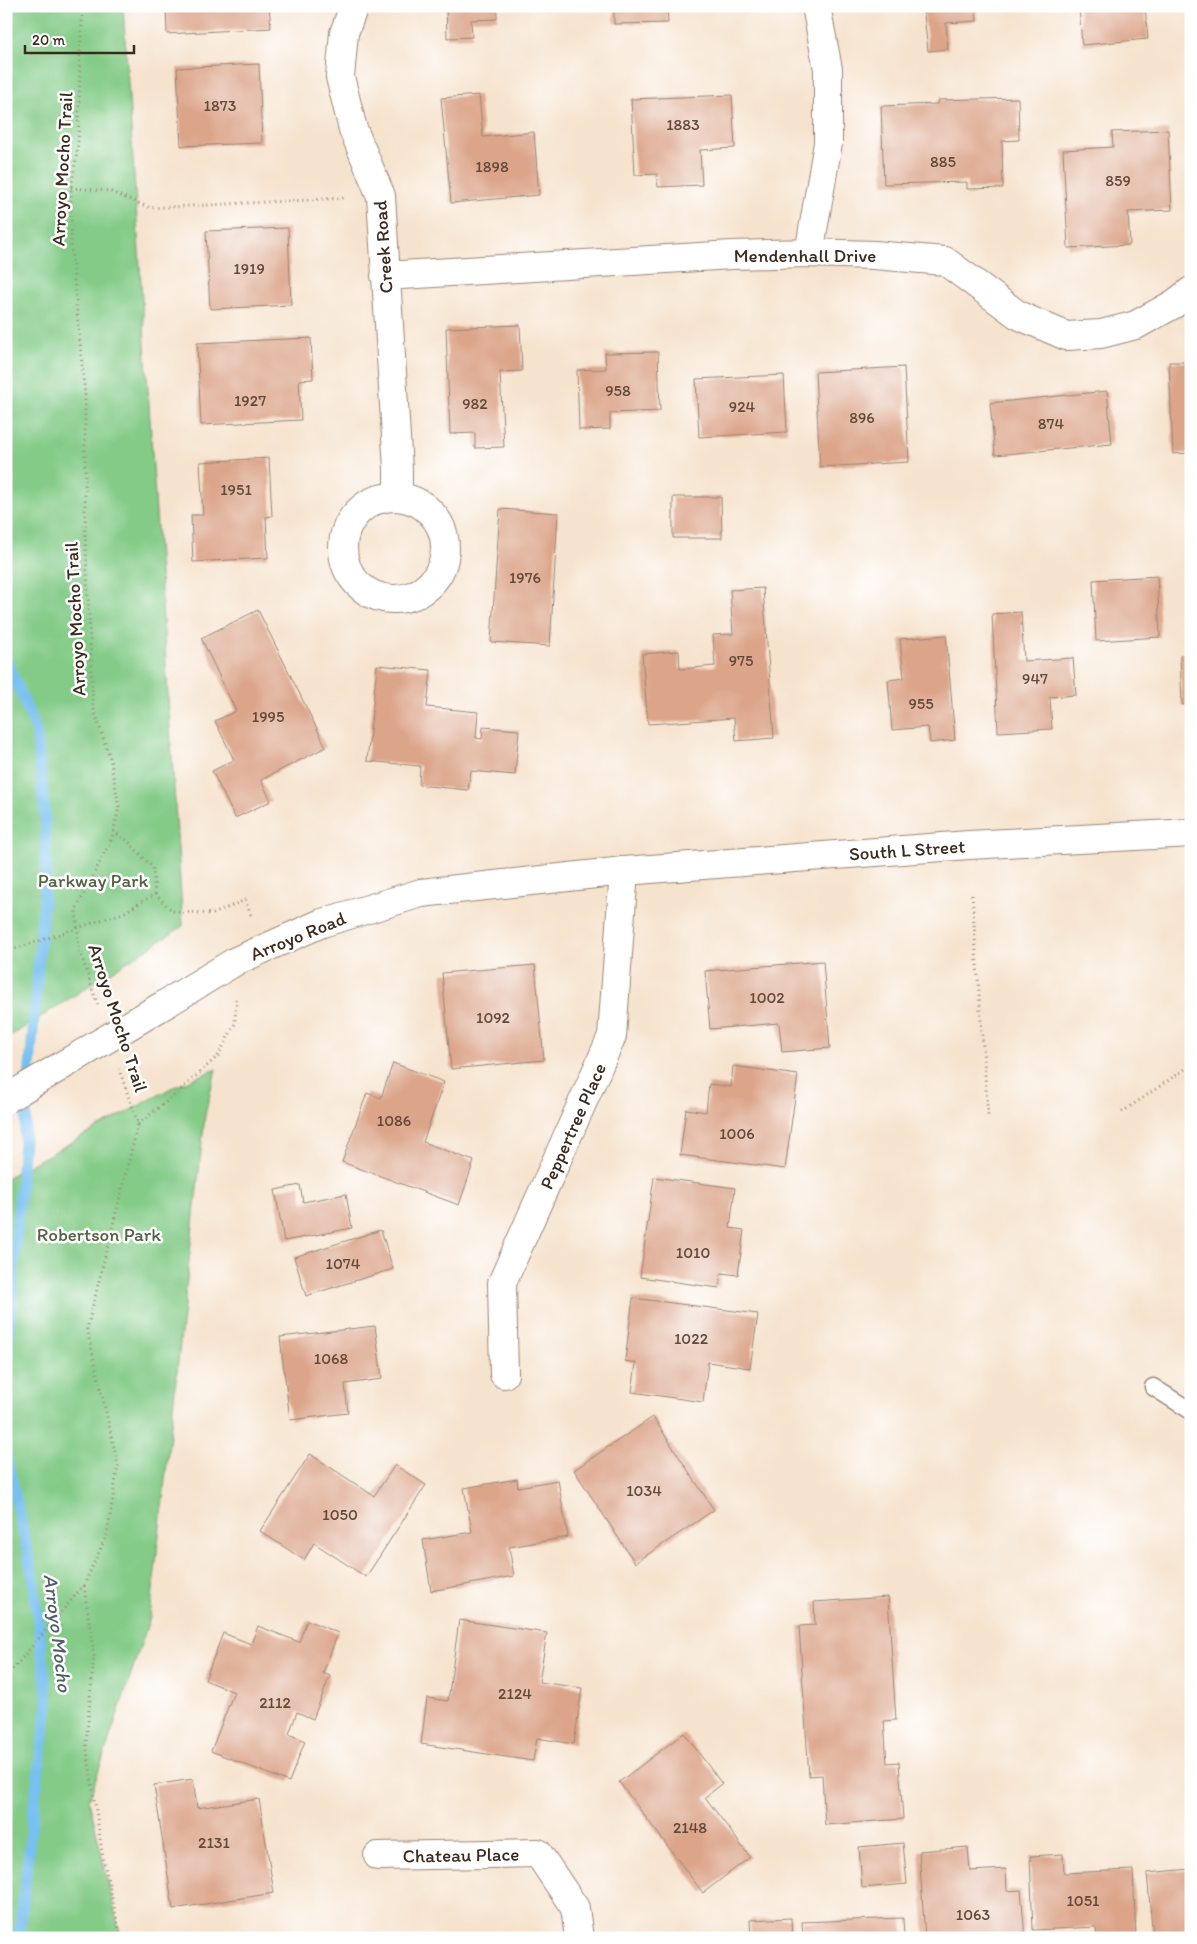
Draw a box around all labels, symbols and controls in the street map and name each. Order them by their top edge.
scale bar [25,22,134,54]
text: 20 m [32,31,66,49]
street label: Arroyo Mocho Trail [46,91,78,247]
house number: 1873 [204,96,237,115]
house number: 1883 [666,115,700,134]
house number: 885 [930,152,956,171]
house number: 1898 [475,157,509,176]
house number: 859 [1105,171,1131,190]
street label: Creek Road [368,199,398,294]
street label: Mendenhall Drive [734,244,876,267]
house number: 1919 [233,259,265,278]
house number: 958 [605,381,631,400]
house number: 1927 [234,391,266,410]
house number: 982 [462,394,488,413]
house number: 924 [729,397,756,416]
house number: 896 [849,408,875,427]
house number: 874 [1038,414,1065,433]
house number: 1951 [220,480,252,499]
street label: Arroyo Mocho Trail [59,541,91,697]
house number: 1976 [509,568,541,587]
house number: 975 [729,651,753,670]
house number: 947 [1022,669,1048,688]
house number: 955 [908,694,934,713]
house number: 1995 [252,707,284,726]
street label: South L Street [848,834,966,866]
park label: Parkway Park [38,869,148,892]
street label: Arroyo Road [247,906,350,966]
street label: Arroyo Mocho Trail [83,941,153,1096]
house number: 1002 [749,988,785,1007]
house number: 1092 [476,1008,511,1027]
street label: Peppertree Place [535,1059,611,1193]
house number: 1086 [377,1111,411,1130]
house number: 1006 [719,1124,755,1143]
park label: Robertson Park [37,1223,161,1246]
house number: 1010 [676,1243,710,1262]
house number: 1074 [326,1254,361,1273]
house number: 1022 [674,1329,709,1348]
house number: 1068 [314,1349,348,1368]
house number: 1034 [626,1481,662,1500]
house number: 1050 [322,1505,358,1524]
water label: Arroyo Mocho [39,1573,77,1694]
house number: 2124 [498,1684,532,1703]
house number: 2112 [259,1693,291,1712]
house number: 2148 [673,1818,707,1837]
house number: 2131 [198,1833,231,1852]
street label: Chateau Place [402,1842,520,1868]
house number: 1051 [1066,1891,1100,1910]
house number: 1063 [956,1905,991,1924]

